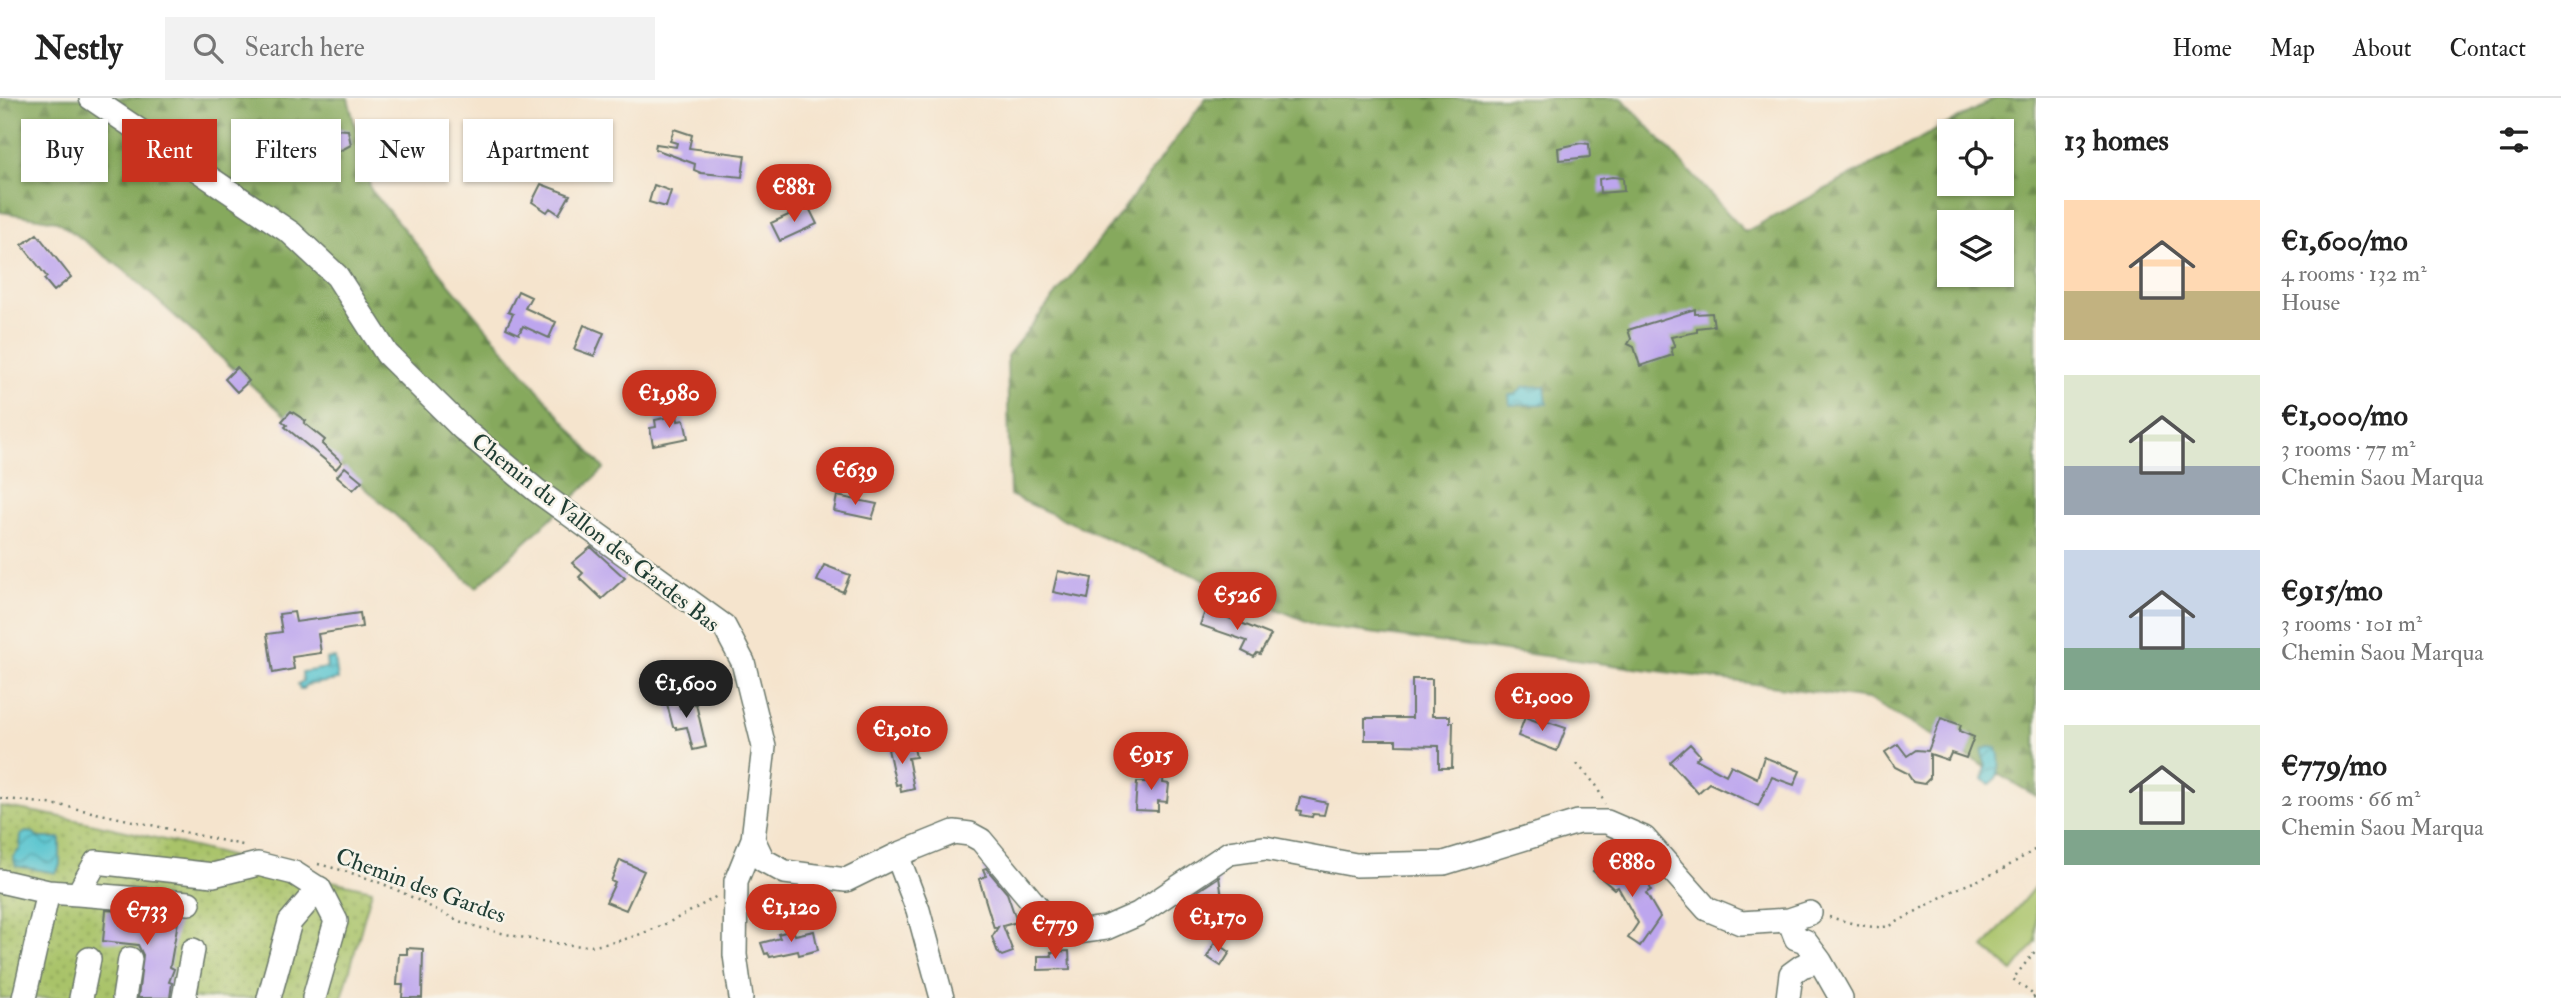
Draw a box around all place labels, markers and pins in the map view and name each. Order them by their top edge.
pin: €881 [753,164,835,224]
pin: €1,980 [612,370,726,430]
pin: €639 [814,448,896,507]
pin: €526 [1196,573,1278,632]
pin: €1,600 [629,660,743,720]
pin: €1,000 [1485,674,1599,733]
pin: €1,010 [845,706,959,766]
pin: €915 [1110,732,1192,792]
pin: €880 [1591,840,1673,899]
pin: €1,120 [734,884,848,944]
pin: €733 [106,888,188,947]
pin: €1,170 [1161,894,1275,954]
pin: €779 [1014,902,1096,961]

